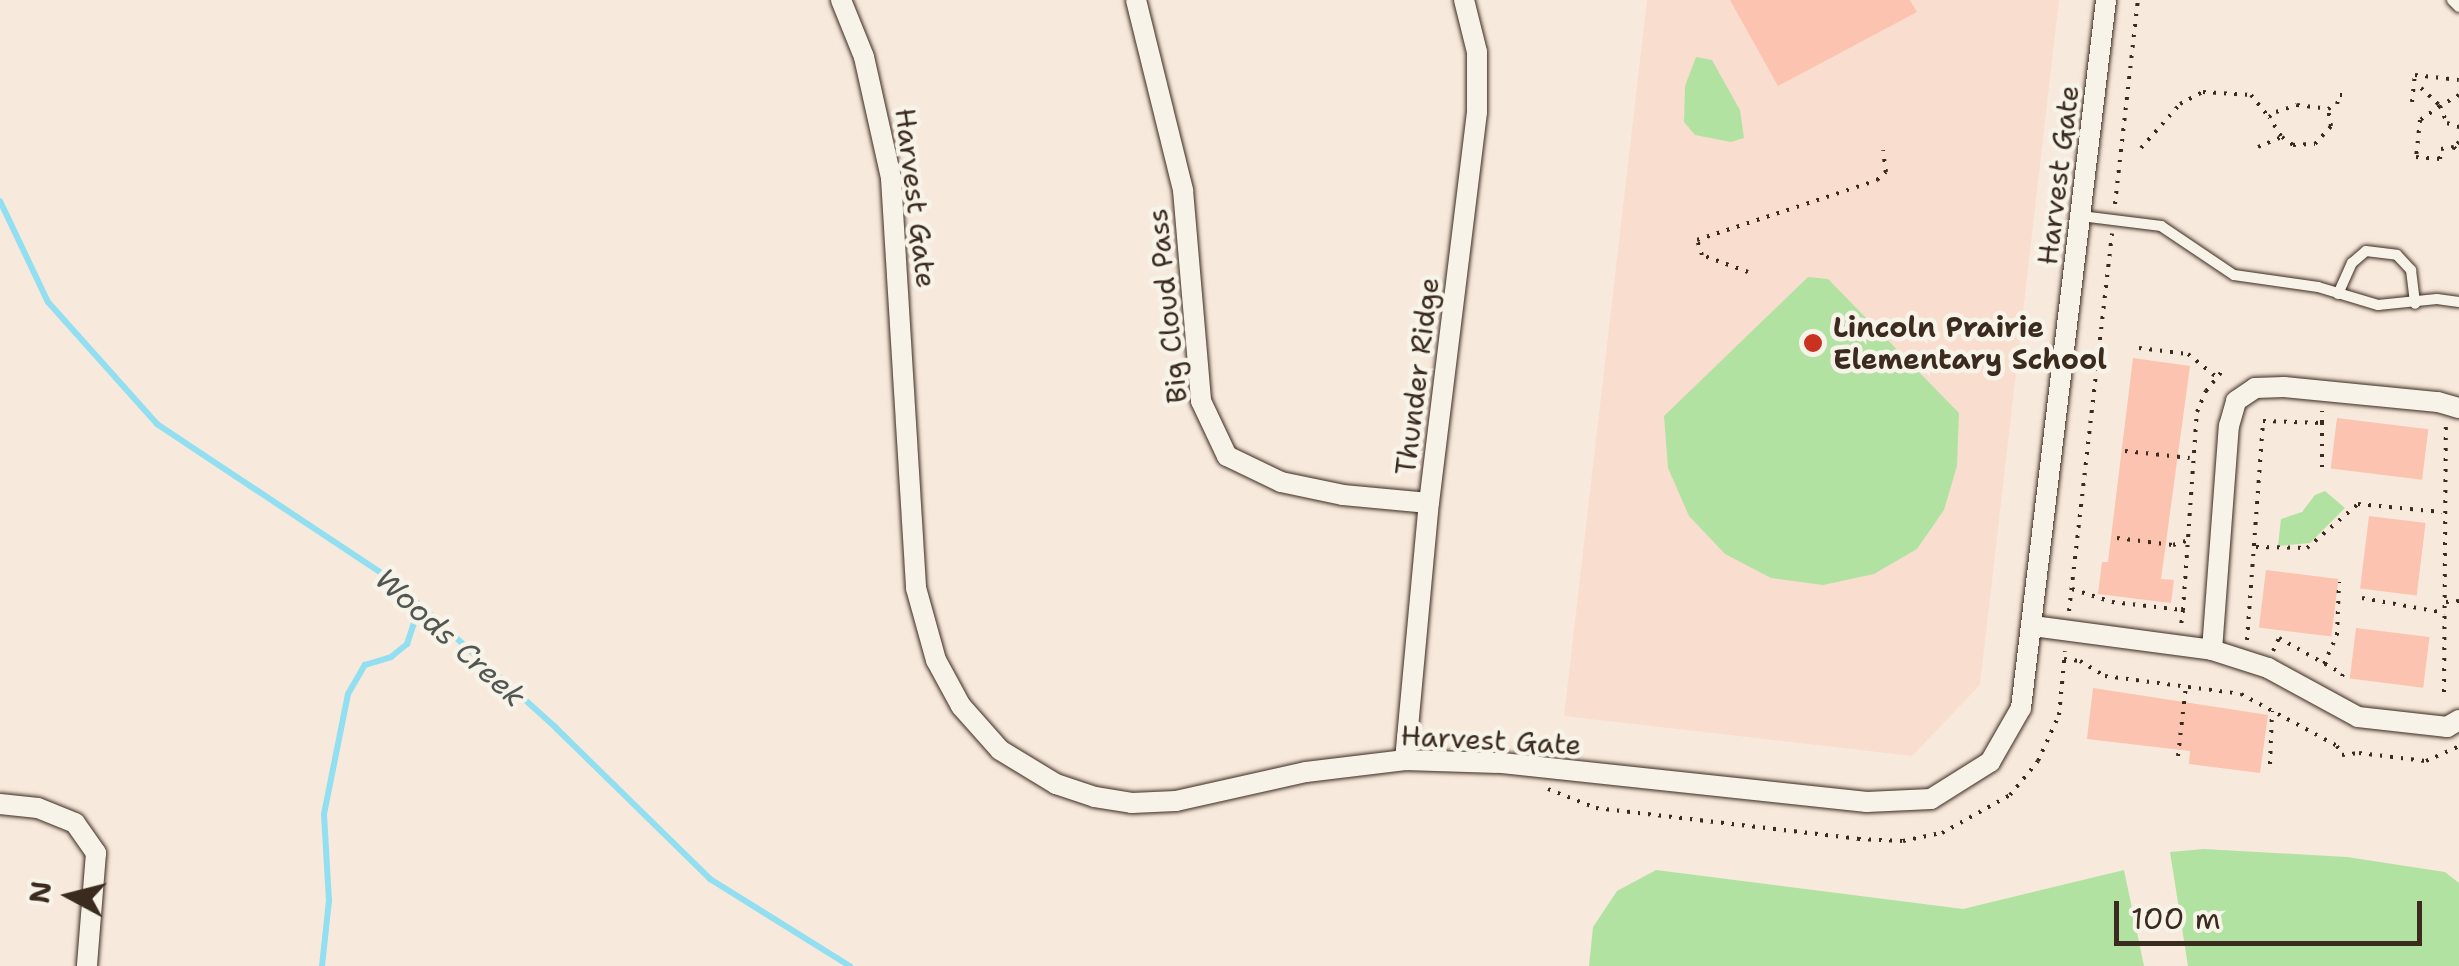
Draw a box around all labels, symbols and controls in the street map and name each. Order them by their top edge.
street label: Harvest Gate [2030,83,2086,267]
street label: Harvest Gate [888,106,944,290]
street label: Big Cloud Pass [1140,207,1194,405]
street label: Thunder Ridge [1388,275,1446,477]
place label: Lincoln Prairie Elementary School [1833,310,2107,376]
marker: Lincoln Prairie Elementary School [1802,332,1824,354]
water label: Woods Creek [367,561,533,715]
street label: Harvest Gate [1400,718,1582,762]
north arrow [20,846,120,946]
text: N [20,879,60,906]
scale bar [2119,881,2426,943]
text: 100 m [2131,898,2221,939]

